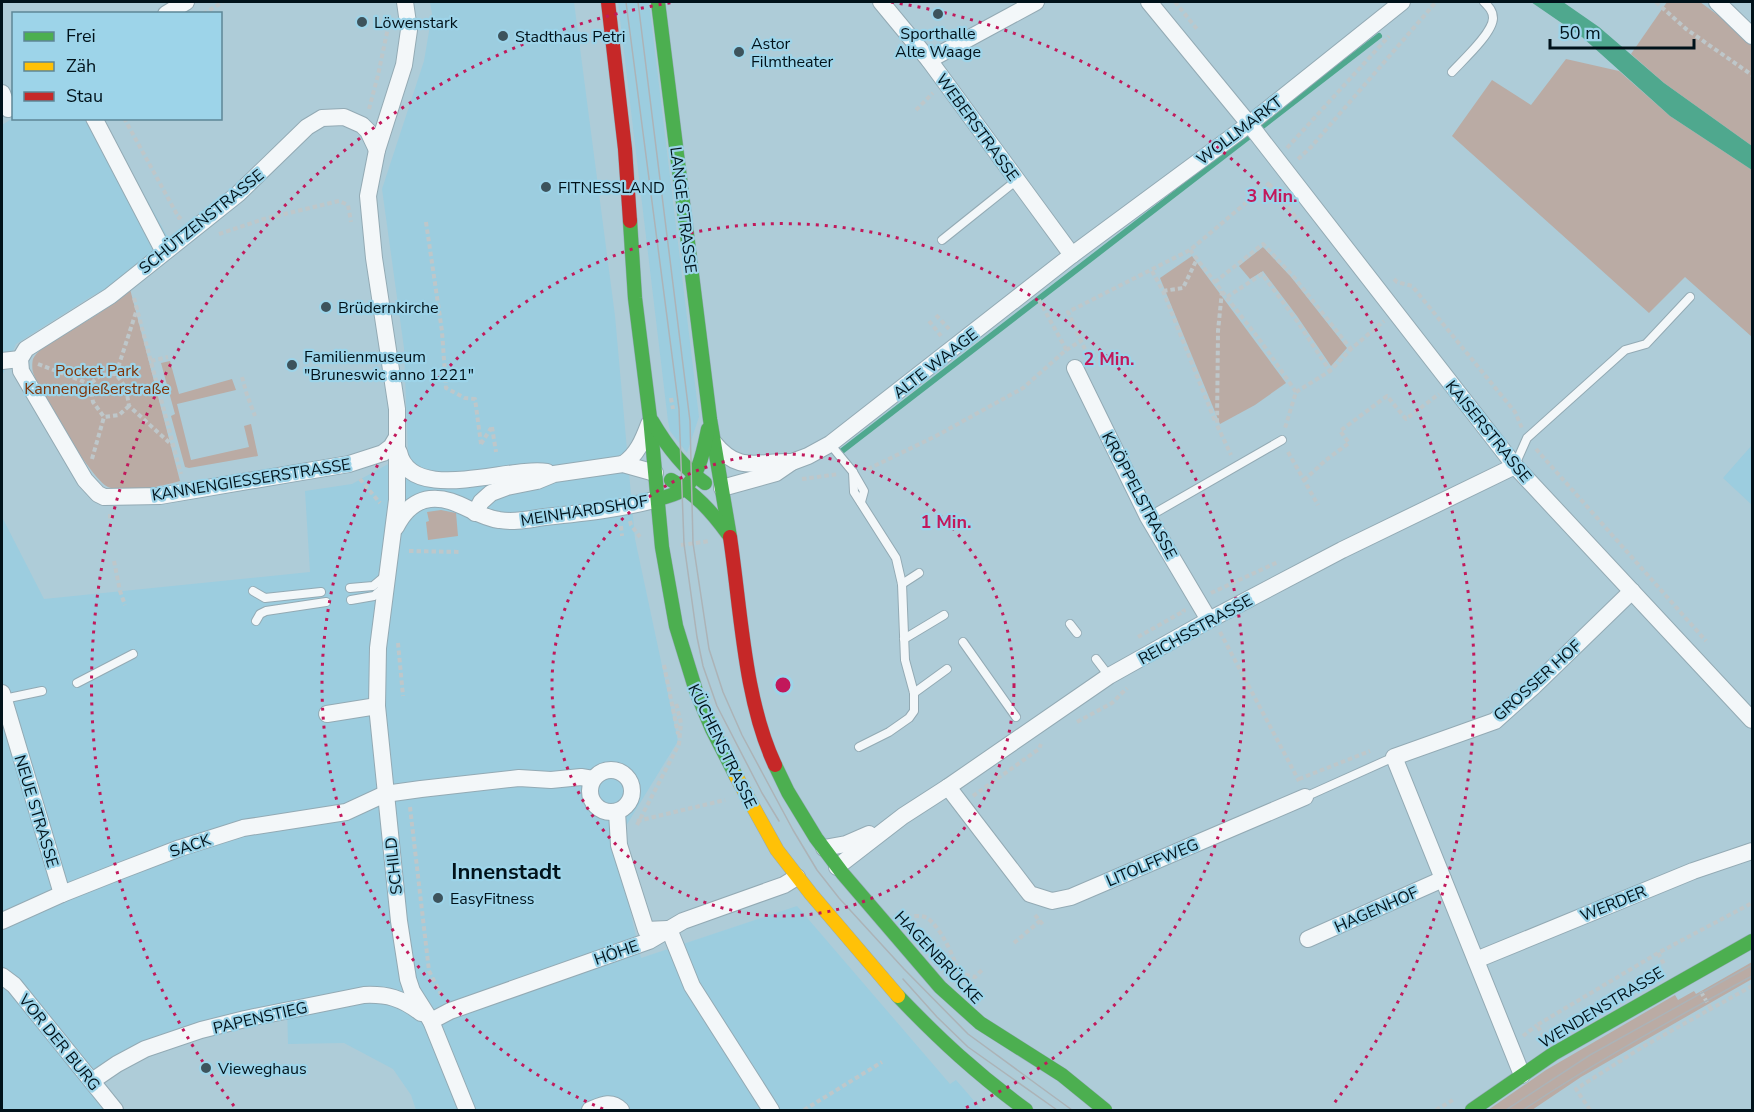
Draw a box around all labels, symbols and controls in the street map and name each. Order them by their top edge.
marker: Sporthalle Alte Waage [931,7,945,21]
legend [12,12,222,120]
place label: Löwenstark [374,12,459,34]
scale bar [1550,12,1694,50]
marker: Löwenstark [355,15,369,29]
text: 50 m [1559,21,1601,45]
place label: Sporthalle Alte Waage [895,23,981,63]
text: Frei [66,24,96,48]
place label: Stadthaus Petri [515,26,626,48]
marker: Stadthaus Petri [496,29,510,43]
place label: Astor Filmtheater [751,33,834,73]
marker: Astor Filmtheater [732,45,746,59]
text: Zäh [66,54,96,78]
street label: WEBERSTRASSE [931,69,1024,186]
text: Stau [66,84,103,108]
street label: WOLLMARKT [1192,91,1287,170]
street label: LANGE STRASSE [664,146,702,275]
street label: SCHÜTZENSTRASSE [135,164,269,279]
place label: FITNESSLAND [558,177,665,199]
marker: FITNESSLAND [539,180,553,194]
text: 3 Min. [1247,184,1297,208]
place label: Brüdernkirche [338,297,439,319]
marker: Brüdernkirche [319,300,333,314]
street label: ALTE WAAGE [889,324,983,404]
place label: Familienmuseum "Bruneswic anno 1221" [304,346,474,386]
text: 2 Min. [1084,347,1134,371]
marker: Familienmuseum "Bruneswic anno 1221" [285,358,299,372]
park label: Pocket Park Kannengießerstraße [24,360,170,400]
street label: KAISERSTRASSE [1440,376,1536,487]
street label: KRÖPPELSTRASSE [1096,428,1182,563]
street label: KANNENGIESSERSTRASSE [150,453,352,507]
street label: MEINHARDSHOF [519,490,650,532]
text: 1 Min. [921,510,971,534]
street label: REICHSSTRASSE [1135,589,1256,670]
street label: GROSSER HOF [1489,635,1587,726]
centre of rings [773,675,793,695]
street label: KÜCHENSTRASSE [682,681,762,812]
street label: NEUE STRASSE [8,752,64,870]
street label: SACK [167,829,215,863]
street label: LITOLFFWEG [1103,833,1202,892]
street label: SCHILD [380,836,408,896]
district label: Innenstadt [451,857,561,887]
street label: WERDER [1577,881,1650,927]
street label: HAGENHOF [1331,882,1422,938]
place label: EasyFitness [450,888,535,910]
marker: EasyFitness [431,891,445,905]
street label: HAGENBRÜCKE [889,906,987,1009]
street label: HÖHE [591,935,642,971]
street label: WENDENSTRASSE [1535,962,1668,1054]
street label: VOR DER BURG [13,989,105,1096]
street label: PAPENSTIEG [211,996,310,1040]
place label: Vieweghaus [217,1058,307,1080]
marker: Vieweghaus [199,1061,213,1075]

